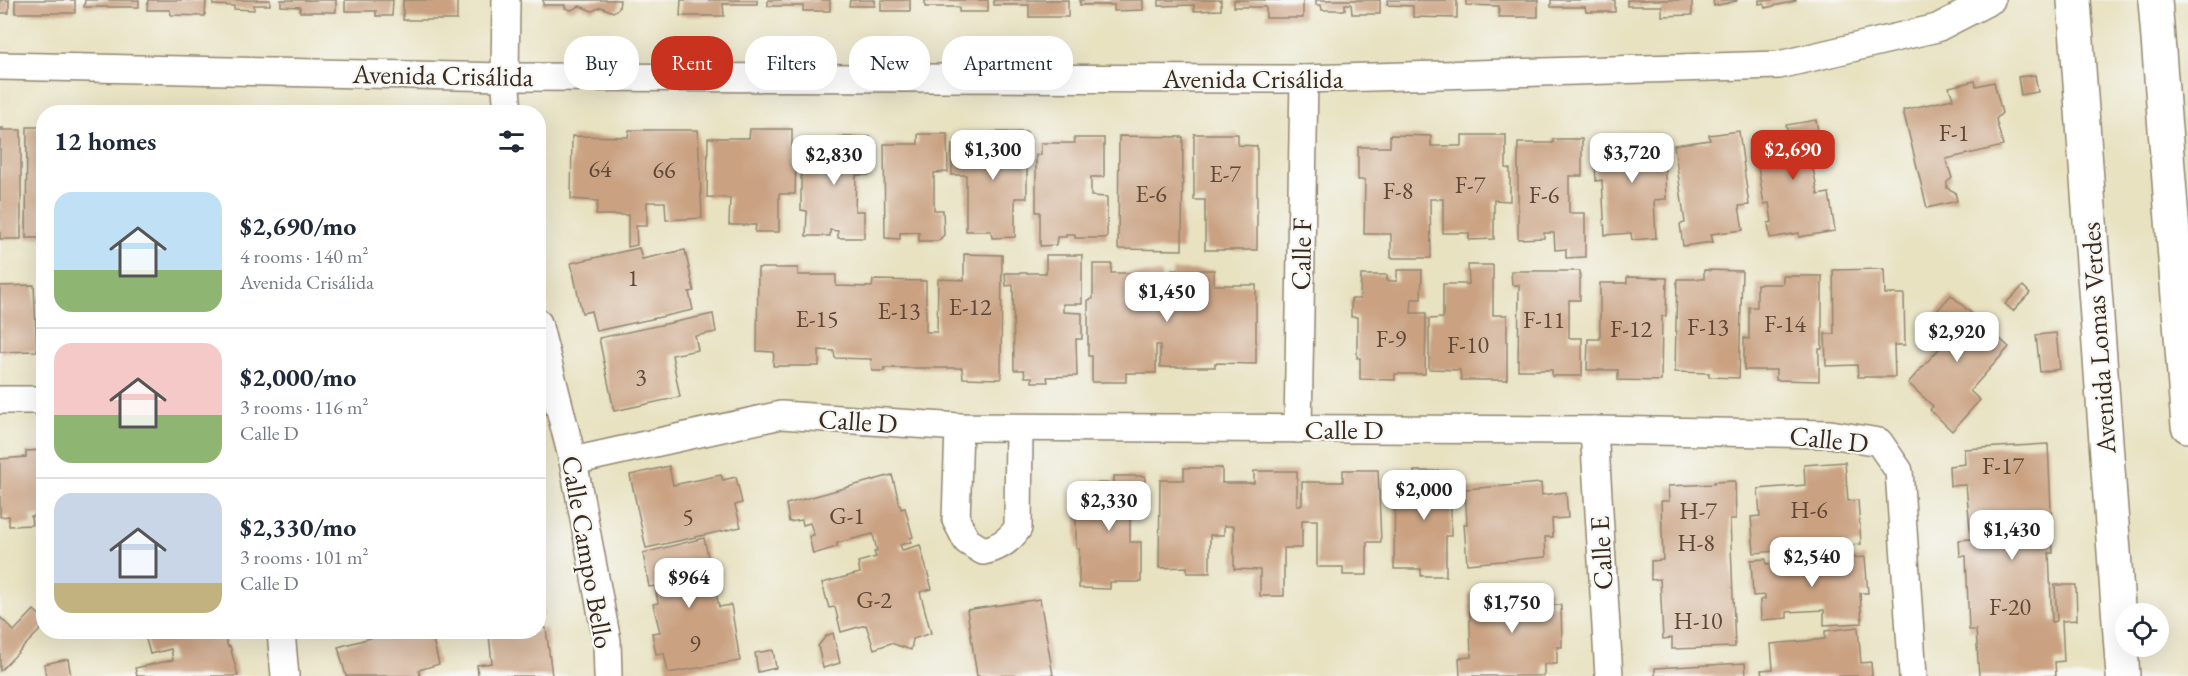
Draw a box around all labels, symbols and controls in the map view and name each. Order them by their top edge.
chip: Buy [564,36,639,90]
chip: Rent [651,36,733,90]
chip: Filters [745,36,837,90]
chip: New [849,36,930,90]
chip: Apartment [942,36,1073,90]
street label: Avenida Crisálida [351,56,534,94]
street label: Avenida Crisálida [1161,61,1344,96]
house number: F-1 [1939,117,1969,148]
text: 12 homes [54,124,156,158]
icon: filters [495,125,528,158]
pin: $1,300 [944,130,1042,181]
pin: $2,690 [1744,130,1842,181]
pin: $3,720 [1583,133,1681,184]
pin: $2,830 [785,135,883,186]
text: $1,300 [965,136,1021,162]
text: $2,690 [1765,136,1821,162]
text: $3,720 [1604,139,1660,165]
text: $2,830 [806,141,862,167]
house number: 64 [588,153,612,184]
house number: 66 [652,154,676,185]
house number: E-7 [1209,158,1241,189]
house number: F-7 [1455,169,1486,200]
house number: F-8 [1383,175,1413,206]
house number: E-6 [1135,178,1167,209]
house number: F-6 [1529,179,1559,210]
text: $2,690/mo [240,209,356,243]
icon: home [102,216,174,288]
street label: Calle F [1283,217,1319,291]
street label: Avenida Lomas Verdes [2072,221,2124,456]
text: 4 rooms · 140 m² [240,243,368,269]
house number: 1 [627,262,639,293]
text: Avenida Crisálida [240,269,374,295]
pin: $1,450 [1118,272,1216,323]
text: $1,450 [1139,278,1195,304]
house number: E-12 [948,291,992,322]
house number: E-13 [877,295,921,326]
house number: E-15 [795,303,839,334]
house number: F-11 [1523,304,1565,335]
house number: F-14 [1764,308,1806,339]
house number: F-13 [1687,311,1729,342]
pin: $2,920 [1908,312,2006,363]
house number: F-12 [1610,313,1652,344]
text: $2,920 [1929,318,1985,344]
house number: F-9 [1376,323,1407,354]
house number: F-10 [1447,329,1489,360]
text: $2,000/mo [240,360,356,394]
house number: 3 [635,361,647,392]
icon: home [102,367,174,439]
text: 3 rooms · 116 m² [240,394,368,420]
street label: Calle D [817,401,899,441]
street label: Calle D [1304,412,1384,447]
street label: Calle D [1788,417,1870,461]
text: Calle D [240,420,299,446]
house number: F-17 [1982,450,2024,481]
street label: Calle Campo Bello [554,453,622,651]
pin: $2,000 [1375,470,1473,521]
text: $2,000 [1396,476,1452,502]
pin: $2,330 [1060,481,1158,532]
text: $2,330 [1081,487,1137,513]
house number: H-6 [1790,494,1828,525]
house number: H-7 [1679,495,1717,526]
house number: G-1 [829,500,865,531]
house number: 5 [682,501,694,532]
text: $2,330/mo [240,510,356,544]
pin: $1,430 [1963,510,2061,561]
street label: Calle E [1582,515,1620,591]
text: $1,430 [1984,516,2040,542]
icon: home [102,517,174,589]
house number: H-8 [1677,527,1715,558]
pin: $2,540 [1763,537,1861,588]
text: $2,540 [1784,543,1840,569]
text: 3 rooms · 101 m² [240,544,368,570]
pin: $964 [653,558,725,609]
text: $964 [669,564,709,590]
text: Calle D [240,570,299,596]
pin: $1,750 [1463,583,1561,634]
house number: G-2 [856,584,892,615]
text: $1,750 [1484,589,1540,615]
house number: F-20 [1989,591,2031,622]
map controls [2115,603,2169,657]
button: locate [2115,603,2169,657]
house number: H-10 [1673,605,1723,636]
house number: 9 [689,628,701,659]

